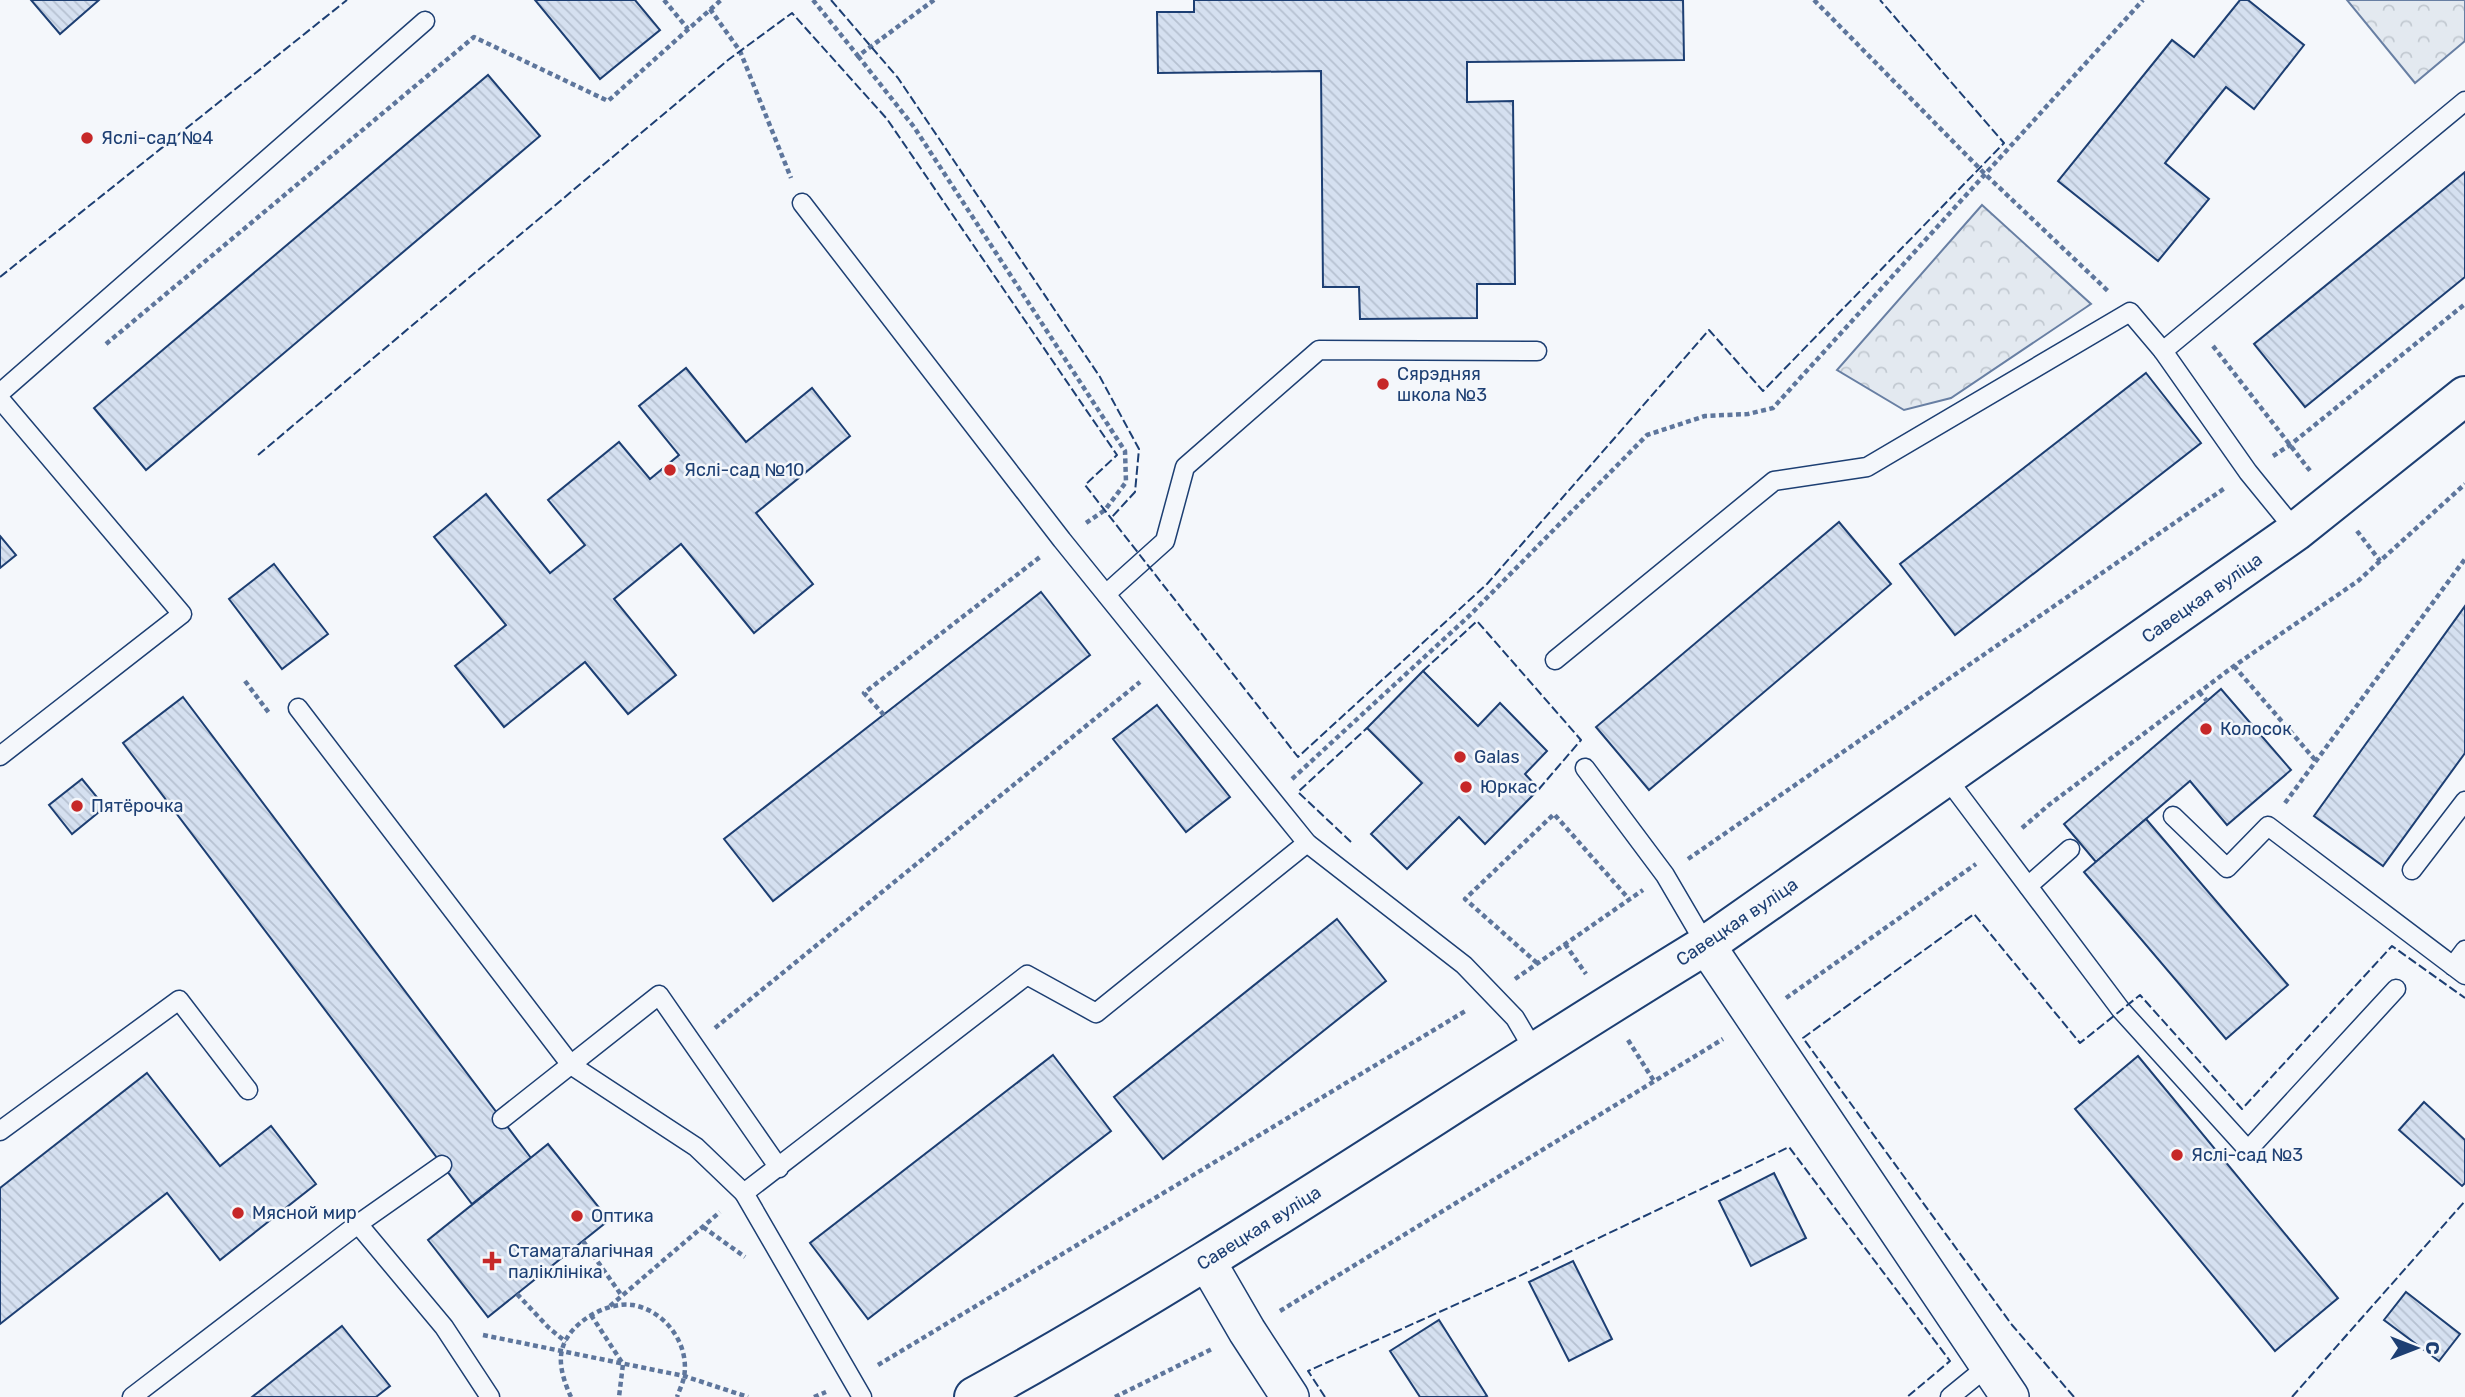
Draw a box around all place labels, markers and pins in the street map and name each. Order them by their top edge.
place label: Яслі-сад №4 [101,127,213,149]
marker: Яслі-сад №4 [79,130,95,146]
place label: Сярэдняя школа №3 [1397,363,1487,406]
marker: Сярэдняя школа №3 [1375,376,1391,392]
place label: Яслі-сад №10 [684,459,804,481]
marker: Яслі-сад №10 [662,462,678,478]
place label: Колосок [2220,718,2292,740]
marker: Колосок [2198,721,2214,737]
place label: Galas [1474,746,1520,768]
marker: Galas [1452,749,1468,765]
place label: Юркас [1480,776,1537,798]
marker: Юркас [1458,779,1474,795]
place label: Пятёрочка [91,795,184,817]
marker: Пятёрочка [69,798,85,814]
place label: Яслі-сад №3 [2191,1144,2303,1166]
marker: Яслі-сад №3 [2169,1147,2185,1163]
place label: Мясной мир [252,1202,357,1224]
marker: Мясной мир [230,1205,246,1221]
place label: Оптика [591,1205,654,1227]
marker: Оптика [569,1208,585,1224]
place label: Стаматалагічная паліклініка [508,1240,654,1283]
marker: Стаматалагічная паліклініка [482,1251,502,1271]

